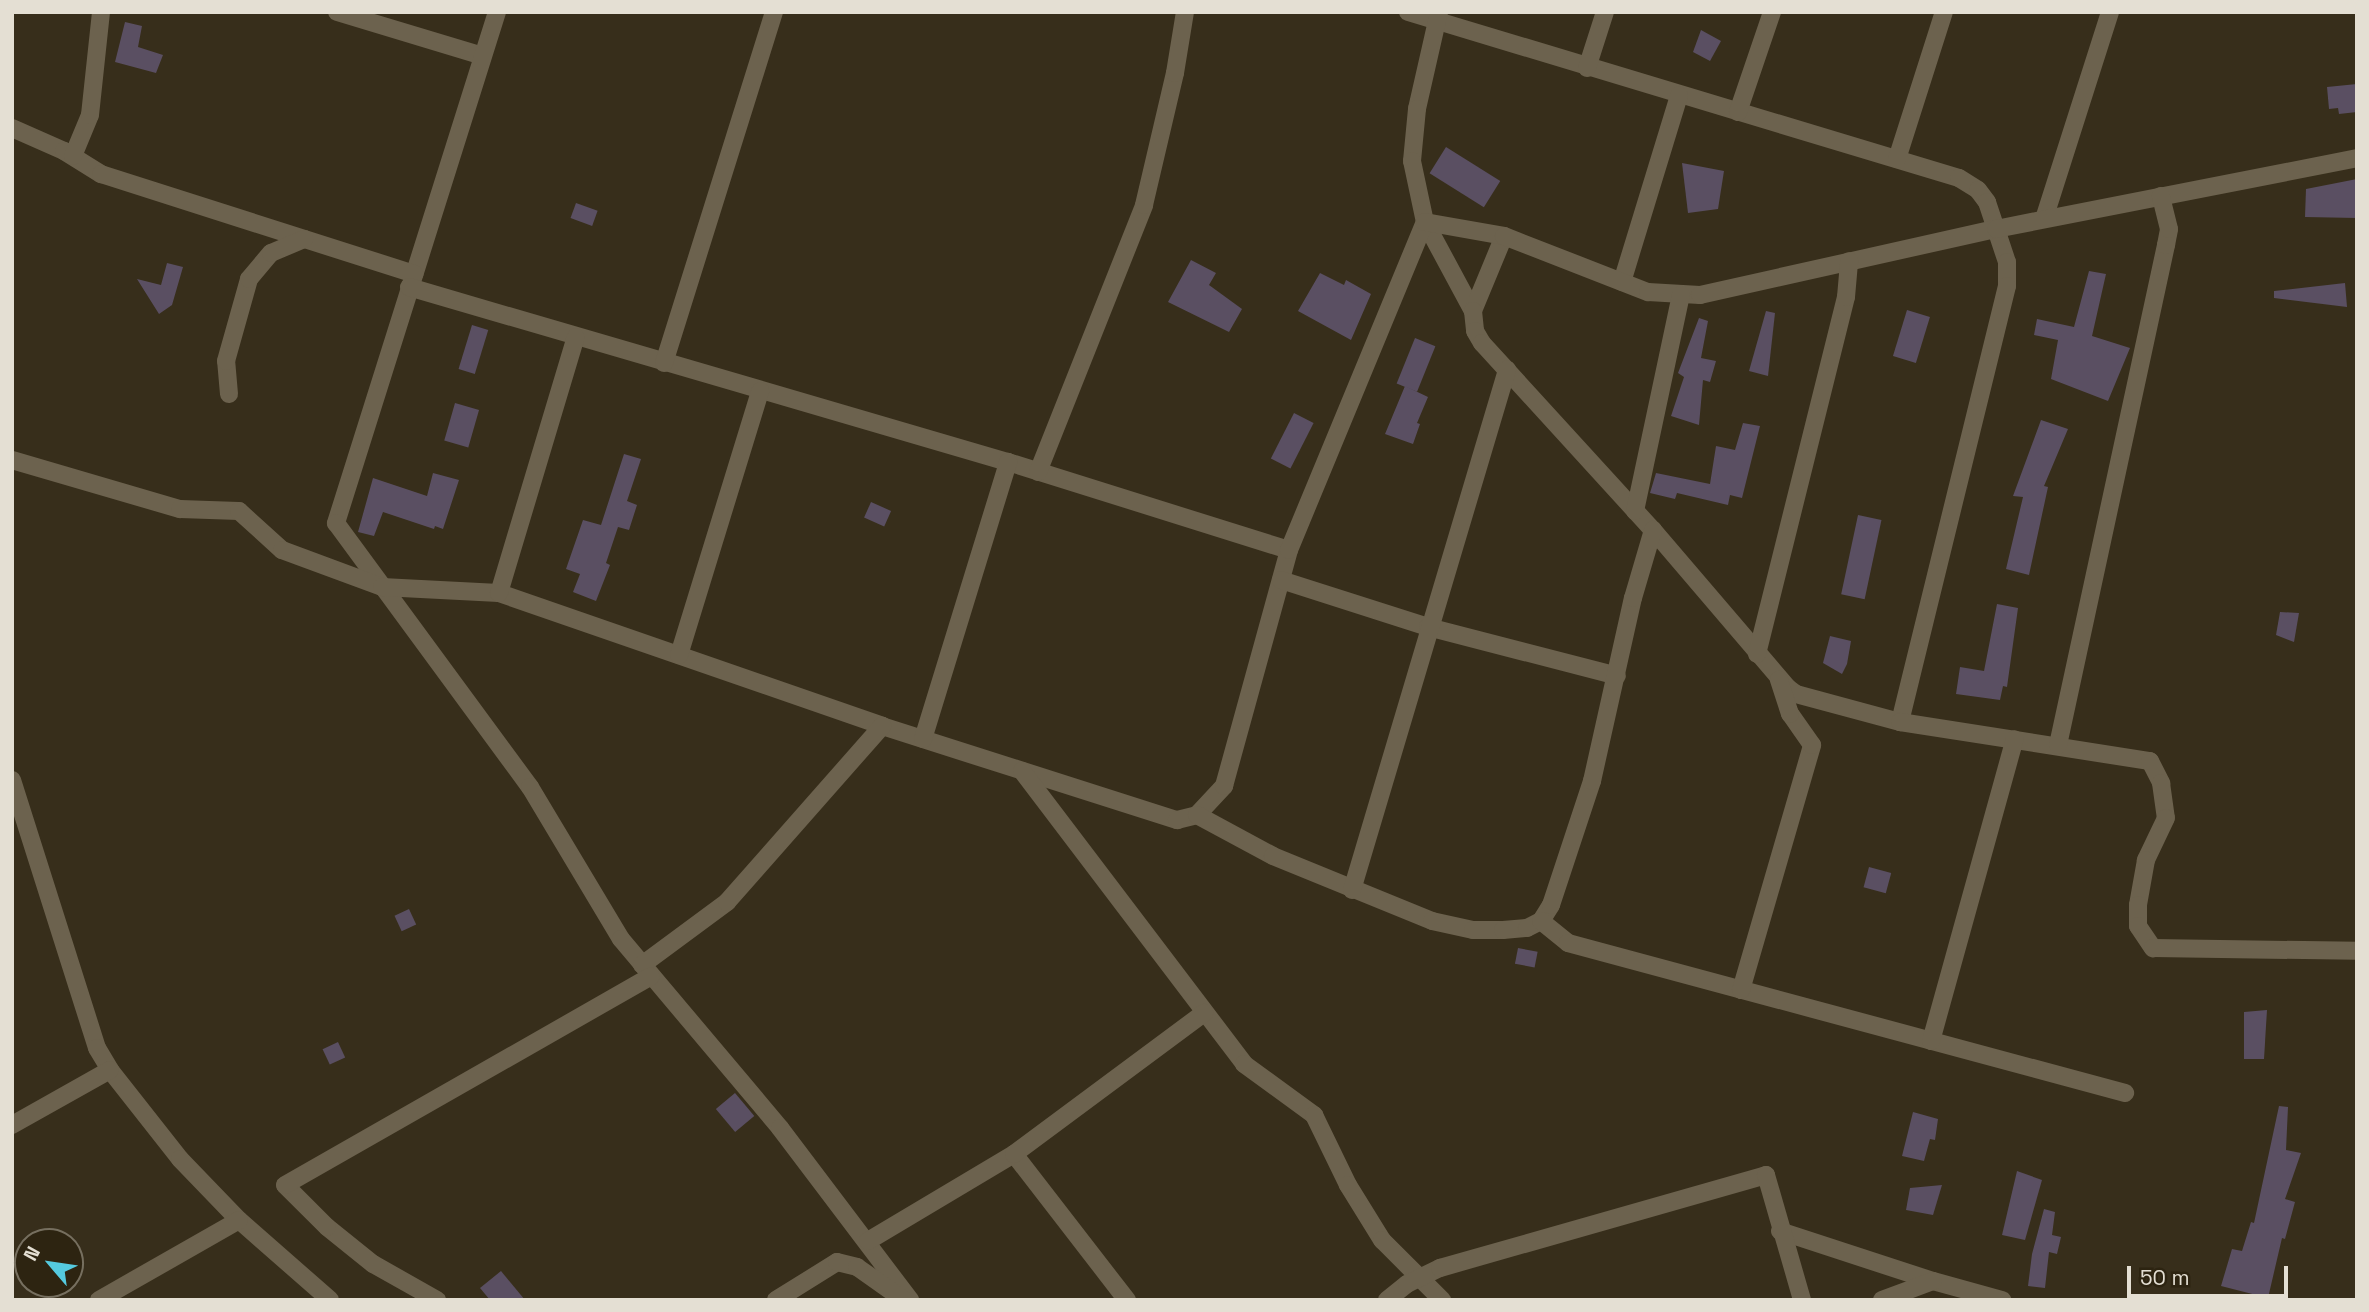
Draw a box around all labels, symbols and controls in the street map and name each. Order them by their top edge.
north arrow [14,1228,84,1298]
text: N [18,1242,46,1265]
scale bar [2131,1252,2292,1296]
text: 50 m [2140,1264,2190,1291]

